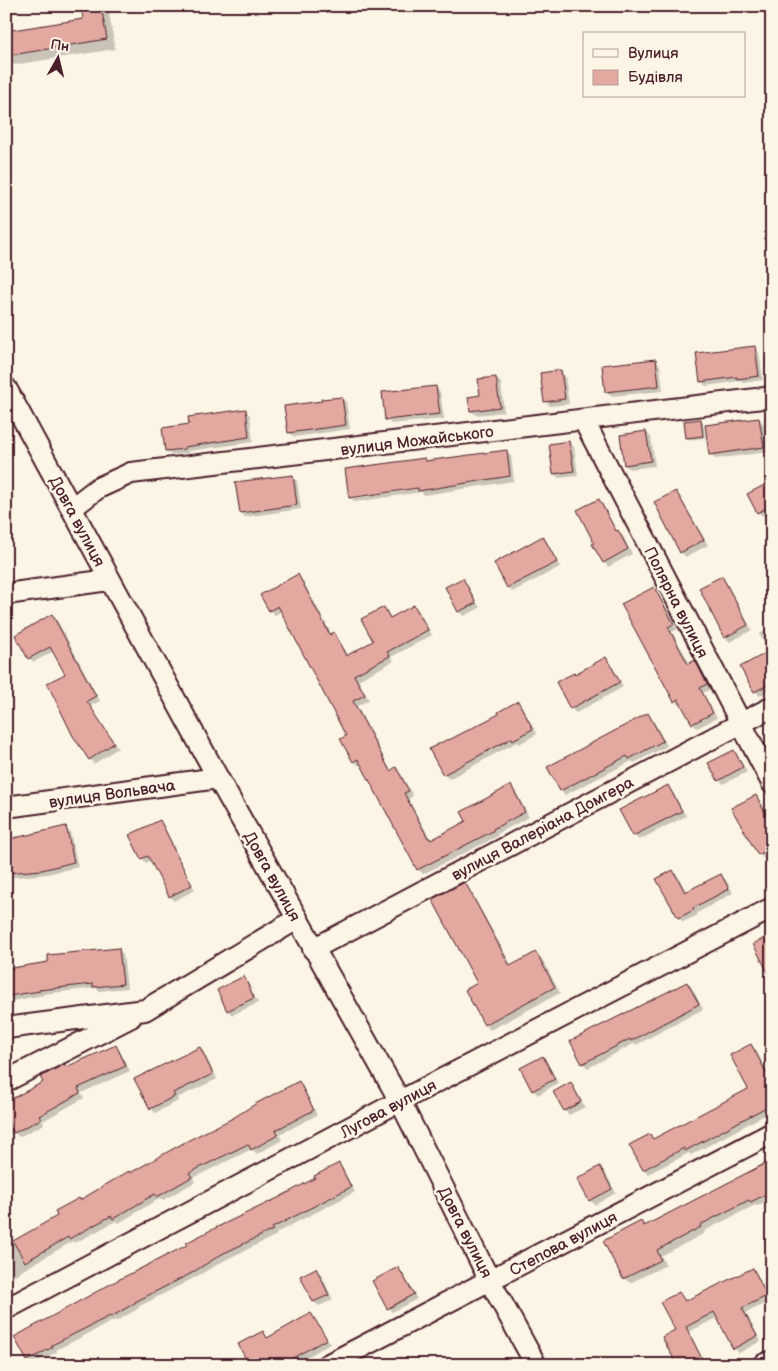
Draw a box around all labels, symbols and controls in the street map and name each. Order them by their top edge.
north arrow [32,32,82,82]
legend [583,32,746,98]
text: Пн [49,36,70,55]
text: Вулиця [628,44,679,63]
text: Будівля [628,68,683,87]
street label: вулиця Можайського [340,423,495,460]
street label: Довга вулиця [45,473,109,570]
street label: Полярна вулиця [639,544,712,661]
street label: вулиця Валеріана Домгера [449,773,637,885]
street label: вулиця Вольвача [48,776,177,813]
street label: Довга вулиця [239,828,304,925]
street label: Лугова вулиця [337,1076,440,1143]
street label: Довга вулиця [434,1184,496,1282]
street label: Степова вулиця [507,1208,621,1281]

